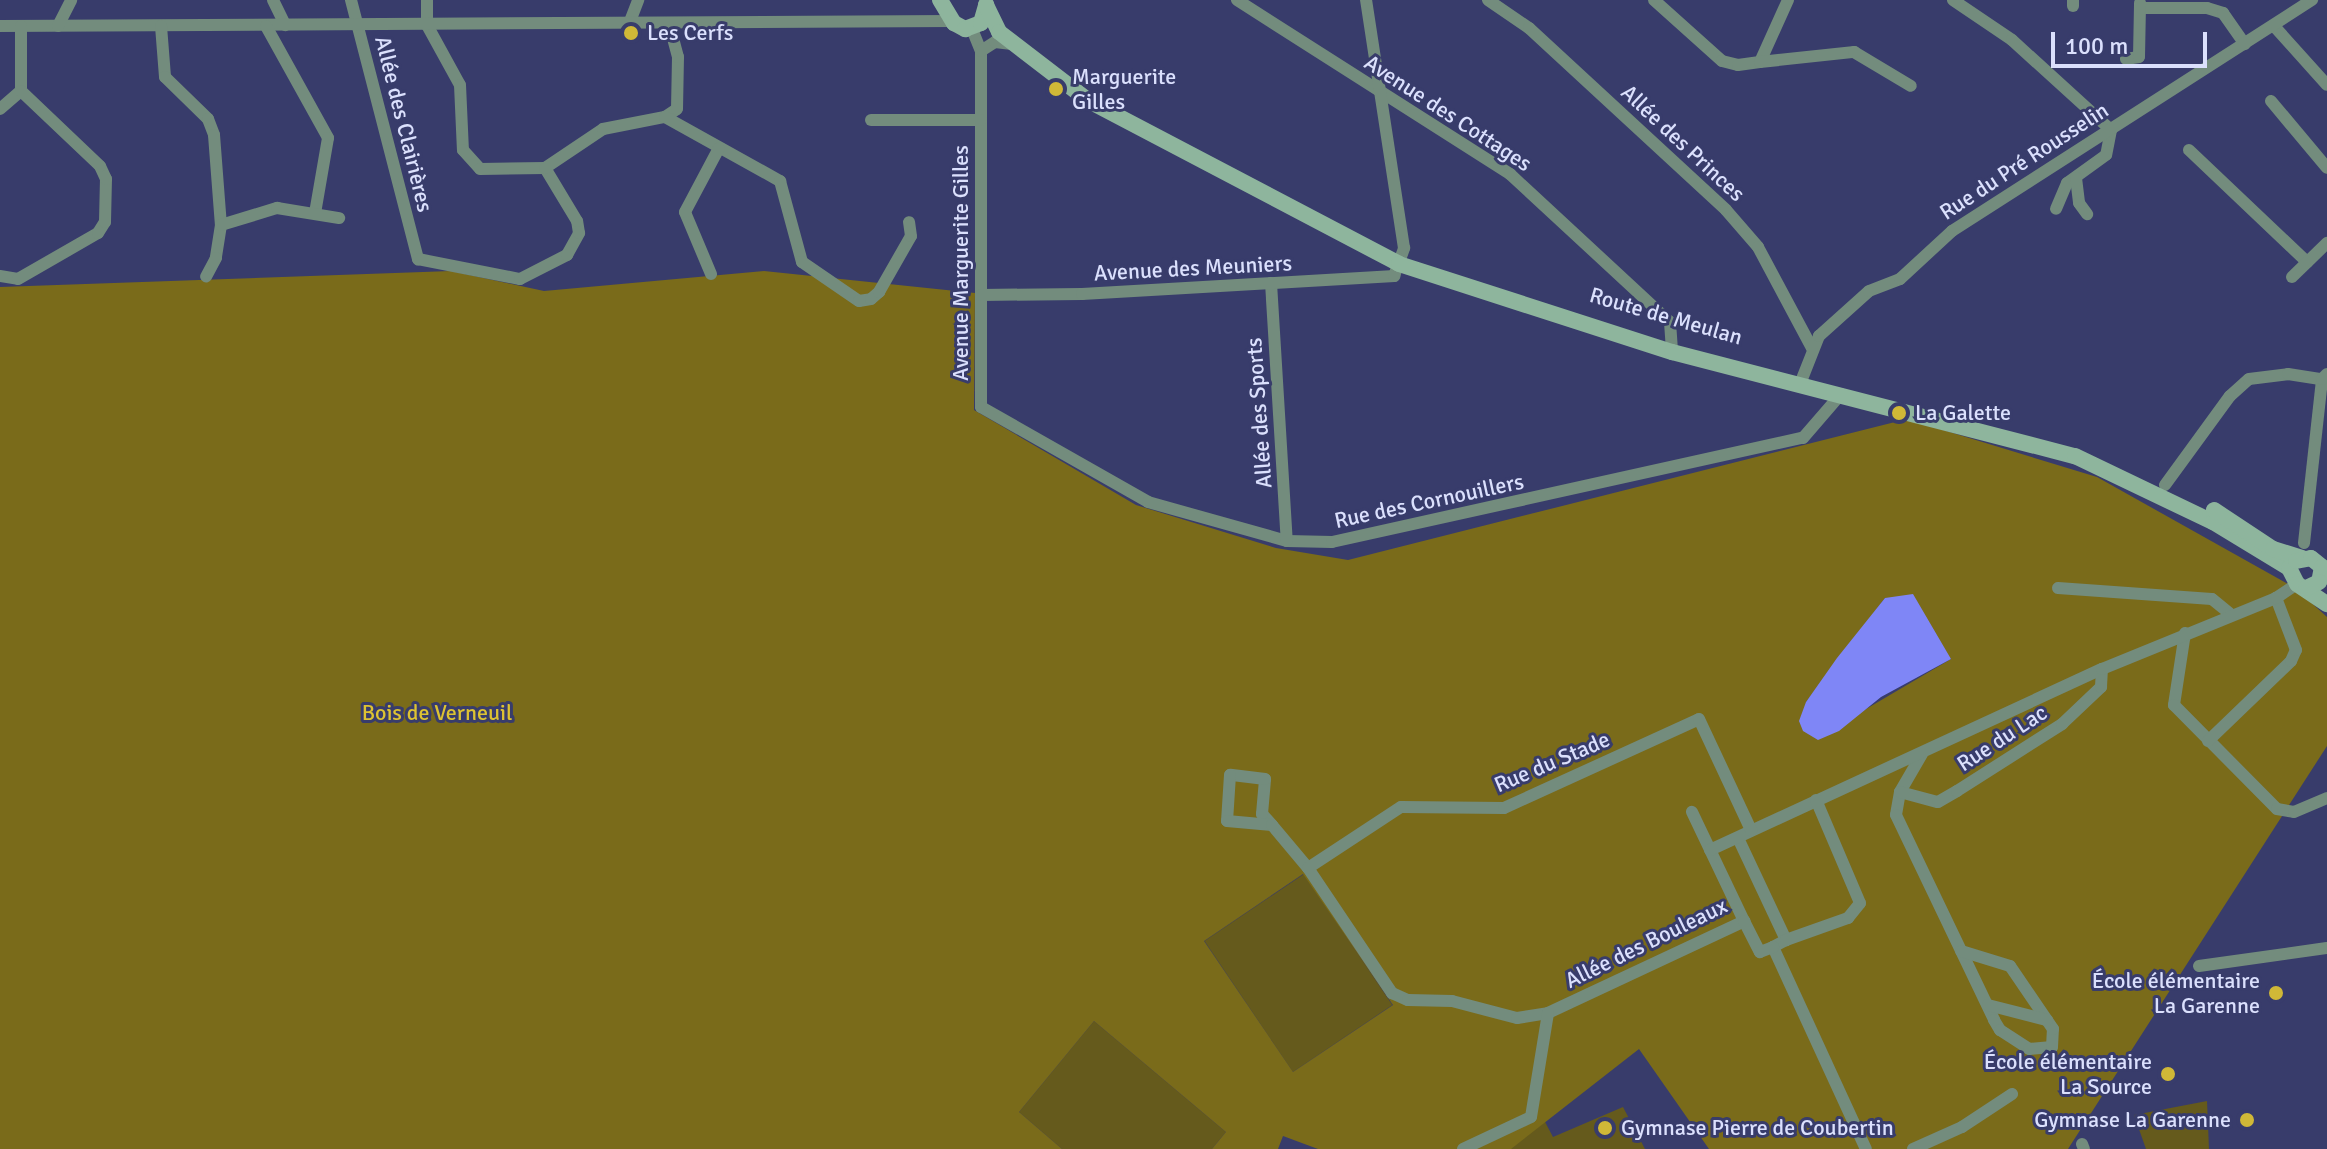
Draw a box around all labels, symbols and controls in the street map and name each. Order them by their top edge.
scale bar [2055,16,2211,66]
place label: Les Cerfs [647,20,733,46]
marker: Les Cerfs [622,24,640,42]
text: 100 m [2065,31,2128,61]
street label: Allée des Clairières [369,33,439,215]
street label: Avenue des Cottages [1360,49,1536,177]
place label: Marguerite Gilles [1072,63,1176,114]
street label: Allée des Princes [1616,79,1750,207]
marker: Marguerite Gilles [1047,80,1065,98]
street label: Rue du Pré Rousselin [1935,97,2113,225]
street label: Avenue Marguerite Gilles [948,145,974,381]
street label: Avenue des Meuniers [1093,250,1293,286]
street label: Route de Meulan [1587,282,1745,350]
street label: Allée des Sports [1241,337,1277,489]
place label: La Galette [1915,400,2011,426]
marker: La Galette [1890,404,1908,422]
street label: Rue des Cornouillers [1332,468,1526,534]
street label: Rue du Lac [1952,699,2052,777]
park label: Bois de Verneuil [362,700,512,726]
street label: Rue du Stade [1490,726,1614,798]
street label: Allée des Bouleaux [1561,892,1731,994]
place label: École élémentaire La Garenne [2092,967,2260,1018]
marker: École élémentaire La Garenne [2267,984,2285,1002]
place label: École élémentaire La Source [1984,1048,2152,1100]
marker: École élémentaire La Source [2159,1065,2177,1083]
place label: Gymnase La Garenne [2034,1107,2231,1133]
marker: Gymnase La Garenne [2238,1111,2256,1129]
place label: Gymnase Pierre de Coubertin [1621,1115,1894,1141]
marker: Gymnase Pierre de Coubertin [1596,1119,1614,1137]

